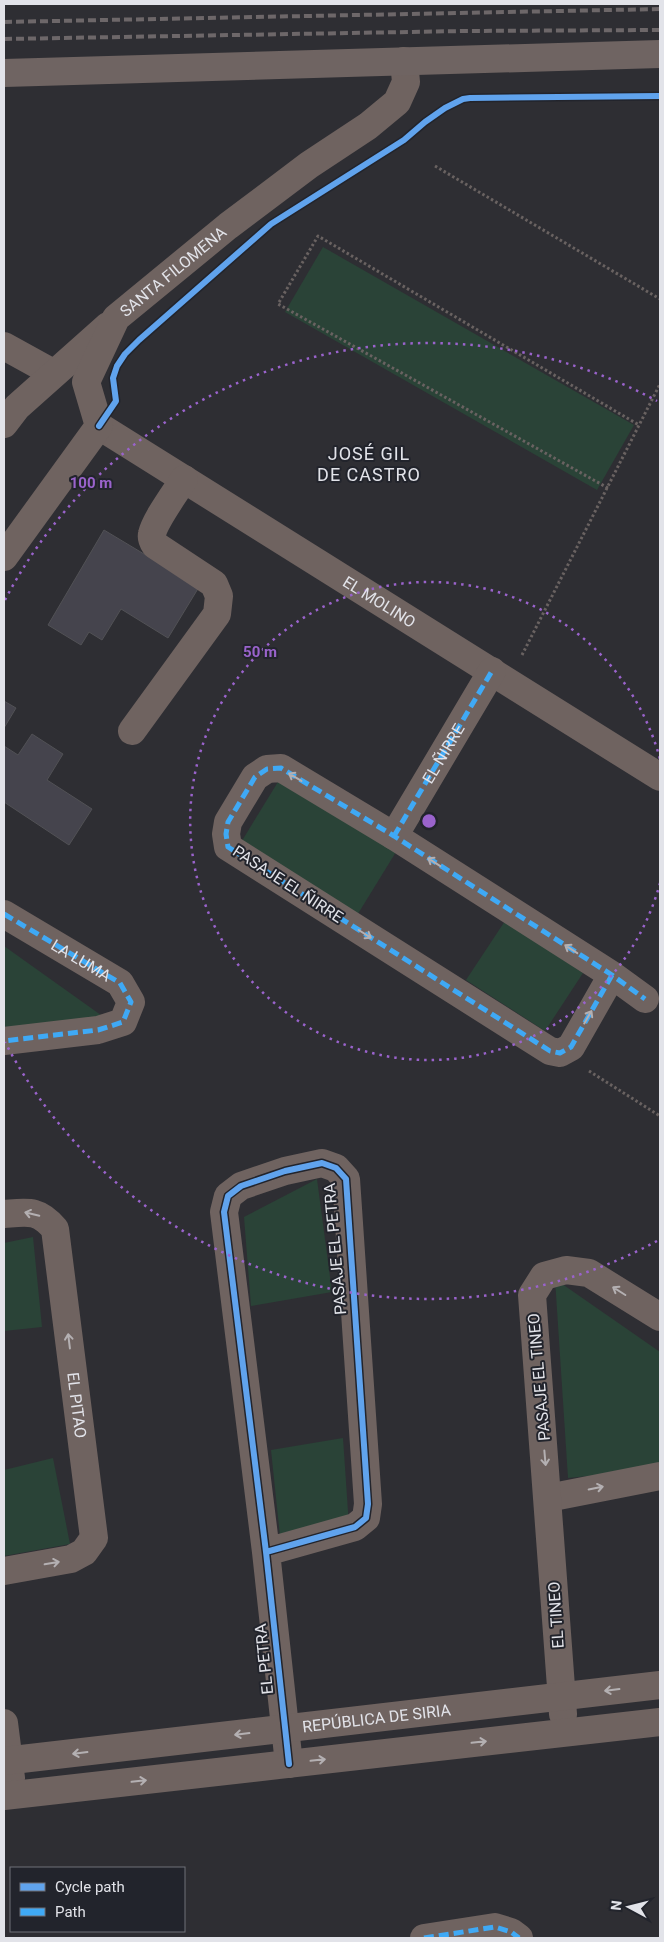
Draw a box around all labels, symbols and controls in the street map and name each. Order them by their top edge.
street label: SANTA FILOMENA [116,222,230,320]
district label: JOSÉ GIL DE CASTRO [317,443,421,485]
text: 100 m [70,474,112,492]
street label: EL MOLINO [340,572,419,631]
text: 50 m [243,643,277,661]
street label: EL ÑIRRE [418,720,468,787]
one-way arrow [289,771,303,781]
centre of rings [420,812,438,830]
street label: PASAJE EL ÑIRRE [229,840,347,927]
one-way arrow [427,856,441,866]
one-way arrow [358,929,372,939]
street label: LA LUMA [48,935,115,985]
one-way arrow [564,944,578,954]
one-way arrow [584,1010,594,1024]
street label: PASAJE EL PETRA [320,1182,350,1316]
one-way arrow [24,1209,40,1218]
one-way arrow [612,1286,626,1296]
street label: PASAJE EL TINEO [524,1312,554,1442]
one-way arrow [64,1333,74,1349]
street label: EL PITAO [64,1371,91,1439]
one-way arrow [540,1450,550,1466]
one-way arrow [588,1483,604,1492]
one-way arrow [43,1557,59,1567]
street label: EL TINEO [544,1581,568,1649]
street label: EL PETRA [251,1622,277,1695]
one-way arrow [604,1686,620,1696]
street label: REPÚBLICA DE SIRIA [301,1700,452,1736]
one-way arrow [234,1729,250,1739]
one-way arrow [471,1737,487,1747]
one-way arrow [73,1748,89,1758]
one-way arrow [310,1755,326,1765]
one-way arrow [131,1776,147,1786]
legend [10,1867,185,1932]
text: Cycle path [55,1878,125,1896]
north arrow [604,1882,654,1932]
text: N [608,1900,625,1911]
text: Path [55,1903,86,1921]

